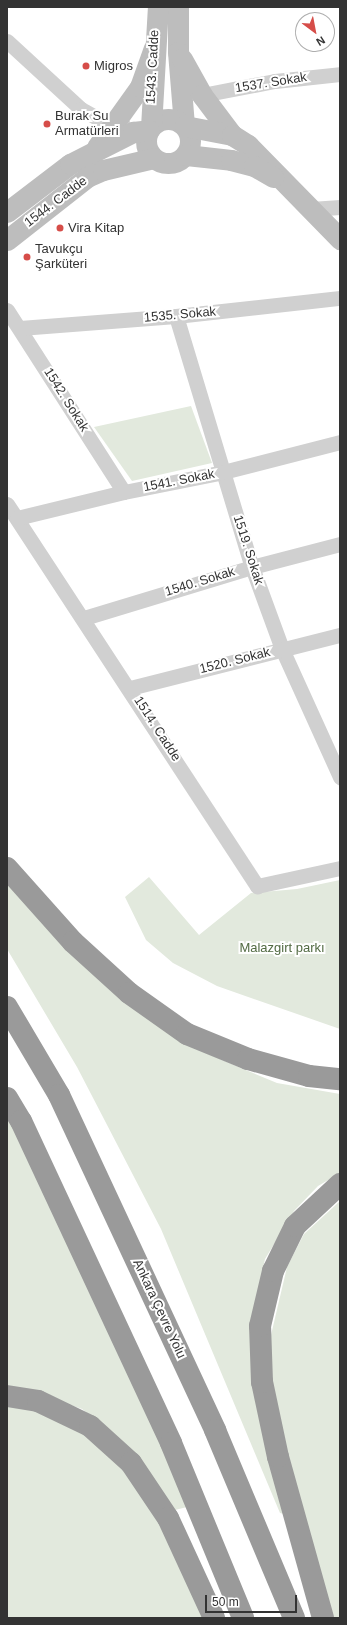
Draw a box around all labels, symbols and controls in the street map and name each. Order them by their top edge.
north arrow [295,12,335,52]
street label: 1543. Cadde [143,29,163,105]
text: N [314,34,327,49]
place label: Migros [94,58,133,74]
marker: Migros [81,61,91,71]
street label: 1537. Sokak [234,70,308,96]
place label: Burak Su Armatürleri [55,109,119,140]
marker: Burak Su Armatürleri [42,119,52,129]
street label: 1544. Cadde [22,173,90,231]
place label: Vira Kitap [68,220,124,236]
marker: Vira Kitap [55,223,65,233]
place label: Tavukçu Şarküteri [35,242,87,273]
marker: Tavukçu Şarküteri [22,252,32,262]
street label: 1535. Sokak [143,304,217,326]
street label: 1542. Sokak [40,365,92,435]
street label: 1541. Sokak [142,466,216,496]
street label: 1519. Sokak [229,513,267,587]
street label: 1540. Sokak [163,564,237,600]
street label: 1520. Sokak [198,645,272,677]
street label: 1514. Cadde [130,694,184,764]
park label: Malazgirt parkı [239,940,325,956]
street label: Ankara Çevre Yolu [129,1257,189,1361]
scale bar [207,1587,299,1613]
text: 50 m [212,1595,239,1609]

